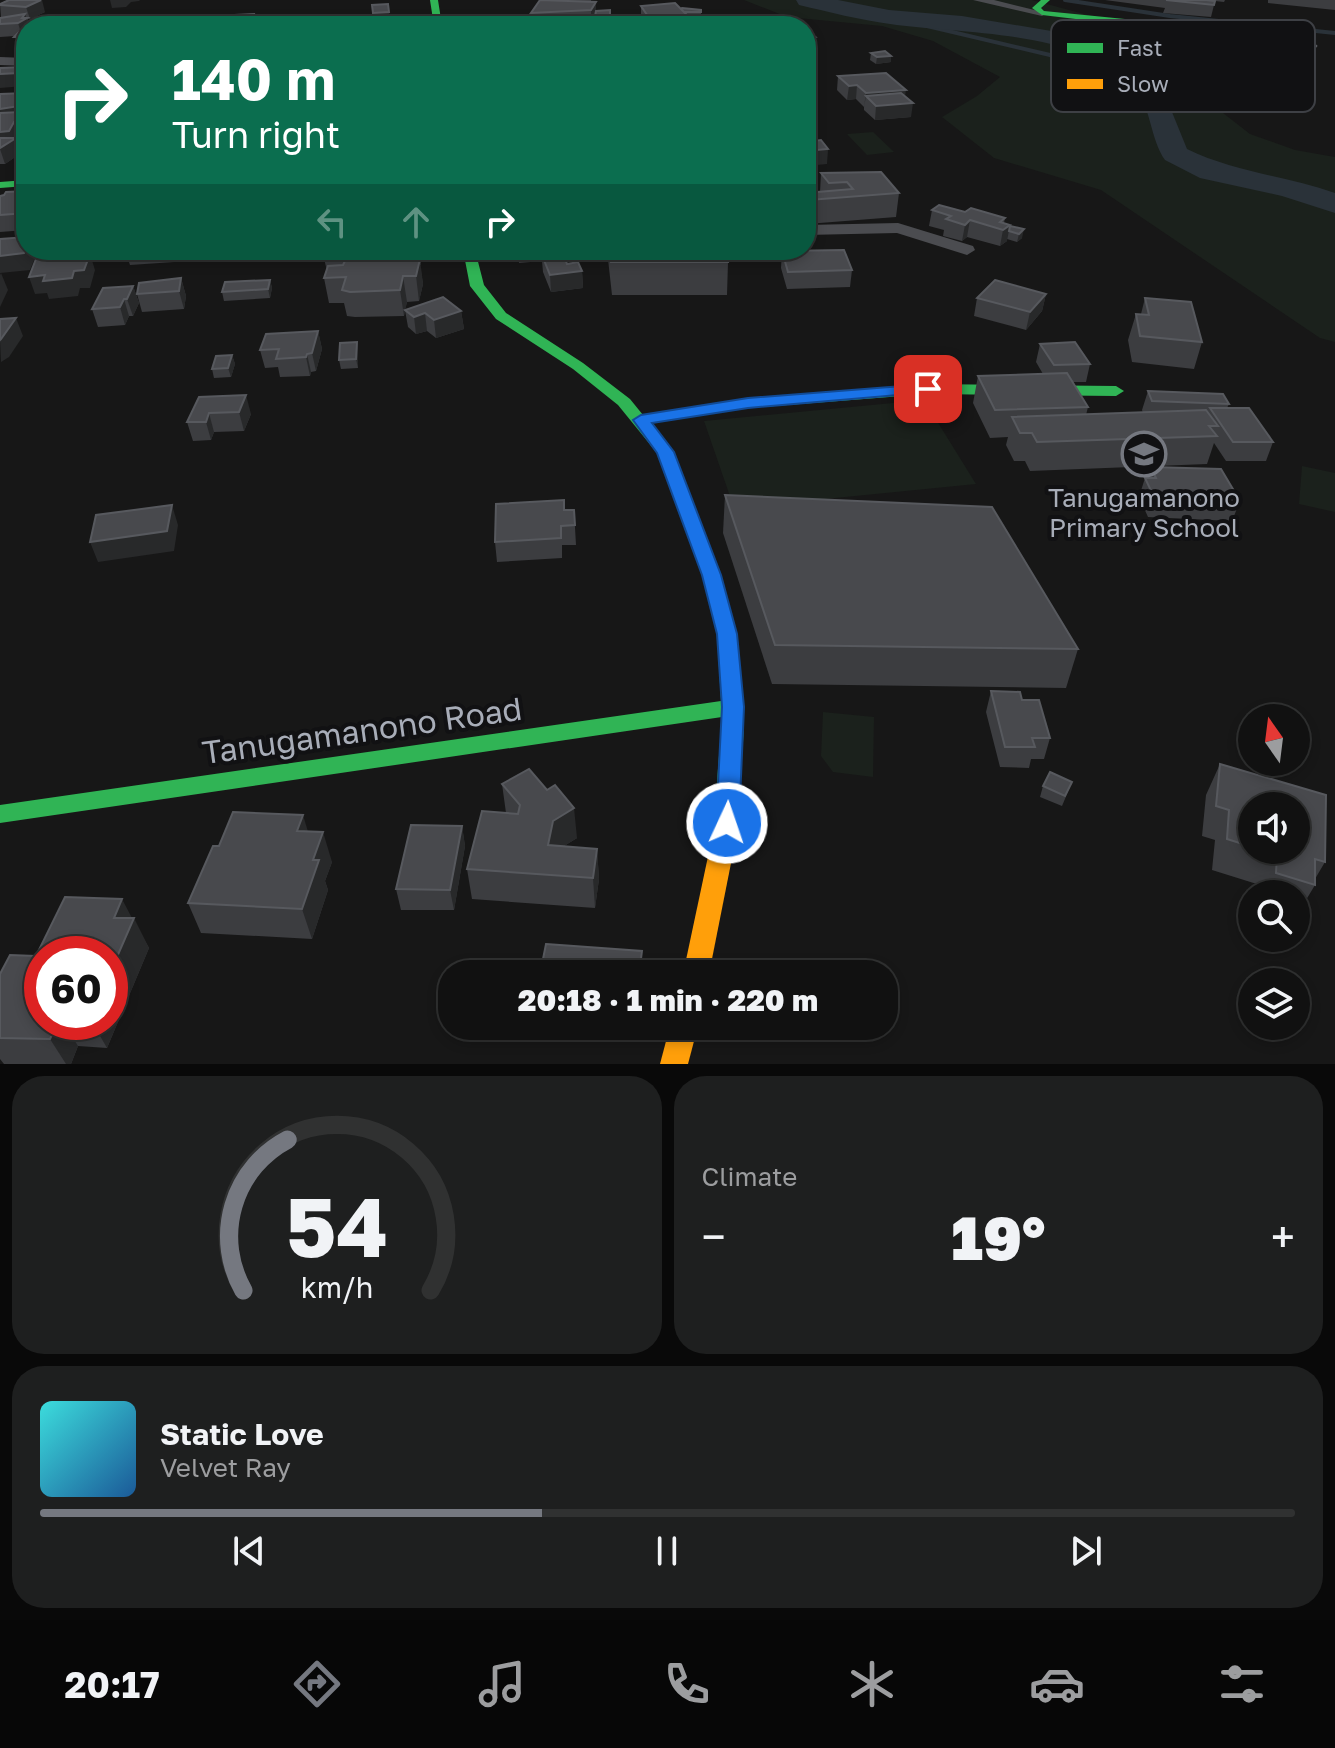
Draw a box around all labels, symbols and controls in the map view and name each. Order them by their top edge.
legend [1051,20,1315,112]
text: Fast [1117,34,1163,61]
text: 140 m [172,45,335,112]
icon: right [40,48,144,152]
text: Slow [1117,70,1169,97]
text: Turn right [172,113,340,156]
icon: left [310,200,354,244]
icon: ahead [394,200,438,244]
icon: right [478,200,522,244]
pin [894,355,962,423]
icon: arrive [906,367,950,411]
school or university icon: Tanugamanono Primary School [1120,430,1168,478]
place label: Tanugamanono Primary School [1048,482,1240,543]
street label: Tanugamanono Road [200,689,524,771]
north arrow [1238,704,1310,776]
map controls [1238,704,1310,1040]
position arrow [685,781,769,865]
button: sound [1238,792,1310,864]
button: search [1238,880,1310,952]
speed limit sign: 60 [24,936,128,1040]
button: layers [1238,968,1310,1040]
text: 20:18 · 1 min · 220 m [518,982,818,1018]
text: Climate [702,1161,797,1192]
text: 54 [285,1175,388,1275]
text: 19° [951,1201,1045,1273]
text: − [702,1210,726,1263]
text: + [1271,1210,1295,1263]
text: km/h [300,1270,373,1304]
text: Static Love [160,1416,324,1452]
text: Velvet Ray [160,1452,291,1483]
icon: previous [227,1529,271,1573]
icon: pause [645,1529,689,1573]
icon: next [1064,1529,1108,1573]
icon: directions [289,1656,345,1712]
icon: music [474,1656,530,1712]
icon: phone [659,1656,715,1712]
icon: climate [844,1656,900,1712]
icon: car [1029,1656,1085,1712]
icon: filters [1214,1656,1270,1712]
text: 20:17 [65,1663,160,1706]

